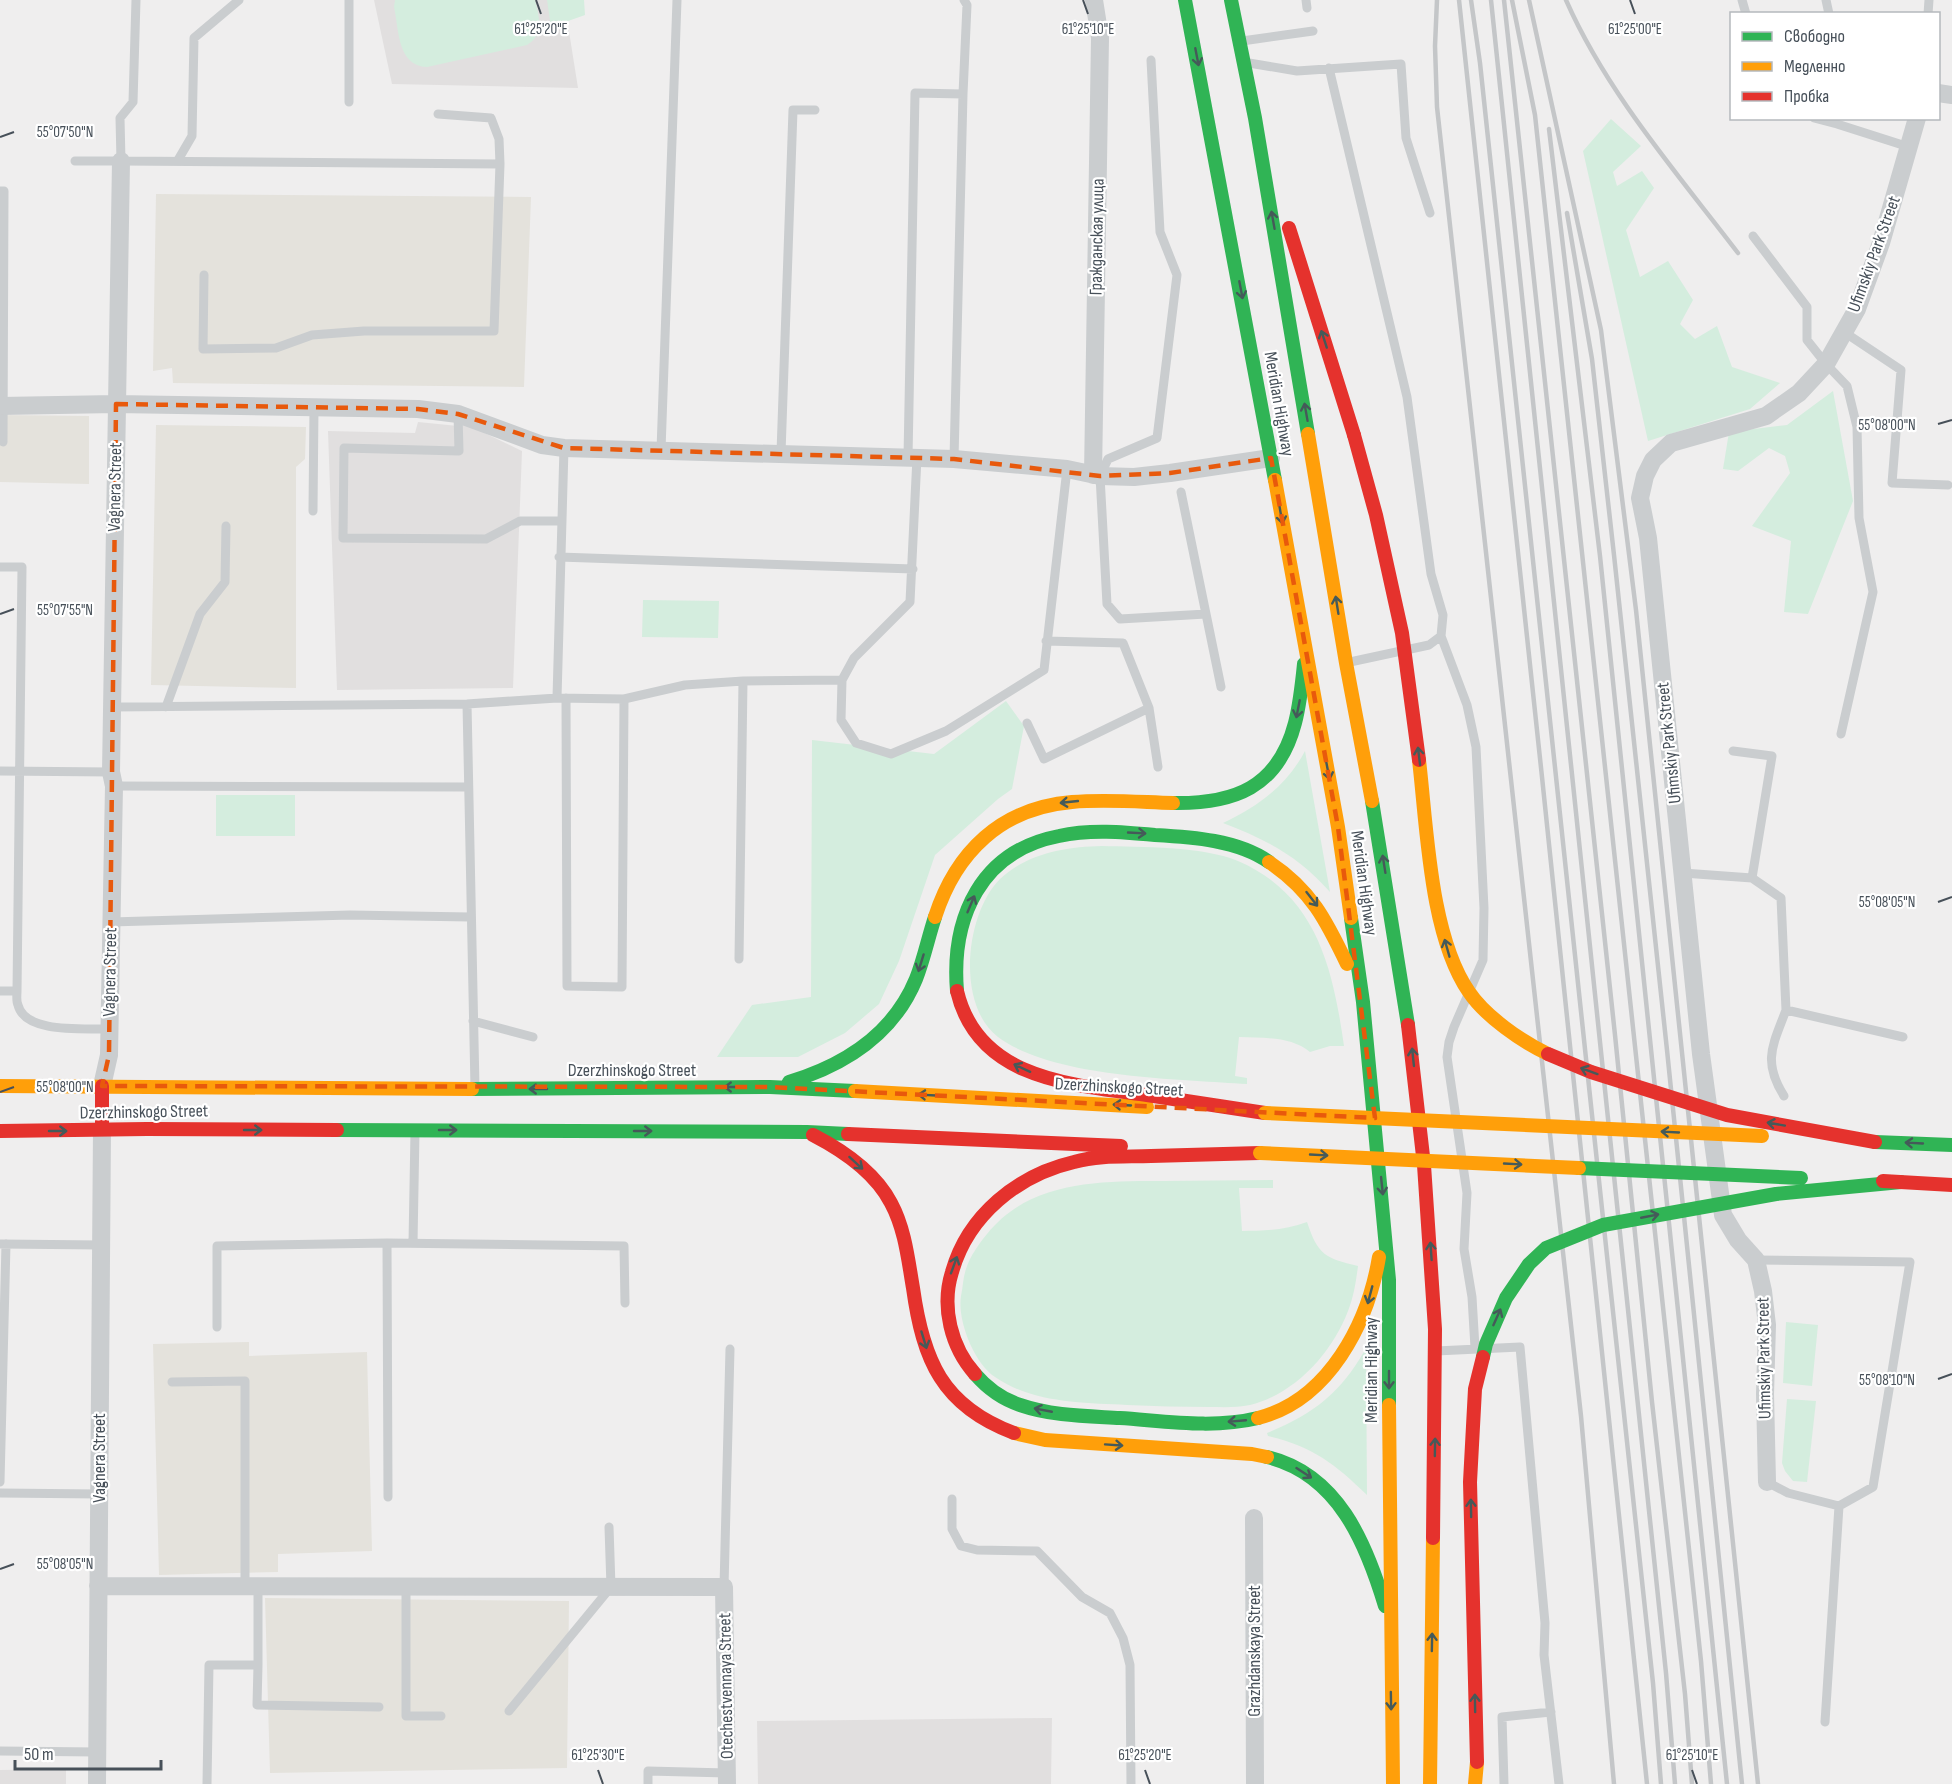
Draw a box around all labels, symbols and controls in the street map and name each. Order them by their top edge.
legend [1730,12,1940,120]
text: 61°25'20"E [514,20,568,39]
text: 61°25'10"E [1062,20,1114,39]
text: 61°25'00"E [1608,20,1662,39]
text: Свободно [1784,26,1845,47]
one-way arrow [1192,47,1203,67]
text: Медленно [1784,56,1846,77]
text: Пробка [1784,86,1829,107]
text: 55°07'50"N [37,123,93,142]
street label: Гражданская улица [1085,178,1109,296]
street label: Ufimskiy Park Street [1843,193,1905,315]
one-way arrow [1267,211,1278,230]
one-way arrow [1236,280,1247,300]
one-way arrow [1317,330,1328,349]
street label: Meridian Highway [1259,350,1299,458]
one-way arrow [1300,403,1311,423]
text: 55°08'00"N [1858,416,1916,435]
street label: Vagnera Street [104,442,126,532]
one-way arrow [1276,505,1287,525]
one-way arrow [1331,595,1342,615]
text: 55°07'55"N [37,601,93,620]
street label: Ufimskiy Park Street [1652,681,1686,805]
one-way arrow [1292,699,1303,719]
one-way arrow [1413,746,1424,766]
one-way arrow [1323,760,1334,780]
one-way arrow [1060,797,1080,808]
one-way arrow [1126,828,1146,839]
street label: Meridian Highway [1346,829,1382,937]
one-way arrow [1378,855,1389,875]
one-way arrow [1306,891,1319,907]
text: 55°08'05"N [1859,893,1915,912]
one-way arrow [966,895,977,914]
street label: Vagnera Street [99,927,121,1017]
one-way arrow [1441,939,1452,958]
one-way arrow [915,953,926,972]
one-way arrow [1407,1048,1418,1067]
street label: Dzerzhinskogo Street [568,1060,697,1081]
one-way arrow [1013,1061,1031,1073]
one-way arrow [1580,1064,1599,1075]
street label: Dzerzhinskogo Street [1054,1073,1184,1101]
text: 55°08'00"N [36,1078,94,1097]
one-way arrow [723,1081,743,1093]
one-way arrow [528,1083,548,1094]
one-way arrow [918,1090,938,1101]
street label: Dzerzhinskogo Street [80,1100,209,1124]
one-way arrow [1113,1100,1133,1111]
one-way arrow [1767,1118,1787,1129]
one-way arrow [243,1124,263,1136]
one-way arrow [48,1125,68,1137]
one-way arrow [438,1125,458,1136]
one-way arrow [633,1125,653,1137]
one-way arrow [1660,1126,1680,1138]
one-way arrow [1904,1138,1924,1149]
one-way arrow [1308,1150,1328,1161]
one-way arrow [848,1156,863,1170]
one-way arrow [1503,1159,1523,1170]
one-way arrow [1377,1176,1388,1195]
one-way arrow [1640,1210,1660,1221]
one-way arrow [1425,1242,1436,1262]
one-way arrow [949,1257,960,1275]
one-way arrow [1363,1285,1375,1304]
street label: Ufimskiy Park Street [1752,1296,1776,1419]
one-way arrow [1492,1309,1504,1327]
street label: Meridian Highway [1361,1317,1382,1423]
one-way arrow [919,1330,930,1349]
one-way arrow [1383,1370,1395,1390]
text: 55°08'10"N [1859,1371,1915,1390]
one-way arrow [1033,1404,1053,1415]
street label: Vagnera Street [89,1413,110,1503]
one-way arrow [1227,1416,1247,1427]
one-way arrow [1429,1437,1441,1457]
one-way arrow [1103,1440,1123,1451]
one-way arrow [1296,1467,1312,1479]
one-way arrow [1465,1499,1477,1519]
text: 55°08'05"N [37,1555,93,1574]
street label: Grazhdanskaya Street [1244,1585,1265,1717]
street label: Otechestvennaya Street [714,1612,738,1759]
one-way arrow [1426,1632,1438,1652]
one-way arrow [1386,1690,1397,1710]
one-way arrow [1470,1694,1481,1714]
scale bar [15,1733,160,1771]
text: 50 m [24,1744,54,1765]
text: 61°25'30"E [571,1746,625,1765]
text: 61°25'20"E [1118,1746,1172,1765]
text: 61°25'10"E [1666,1746,1718,1765]

